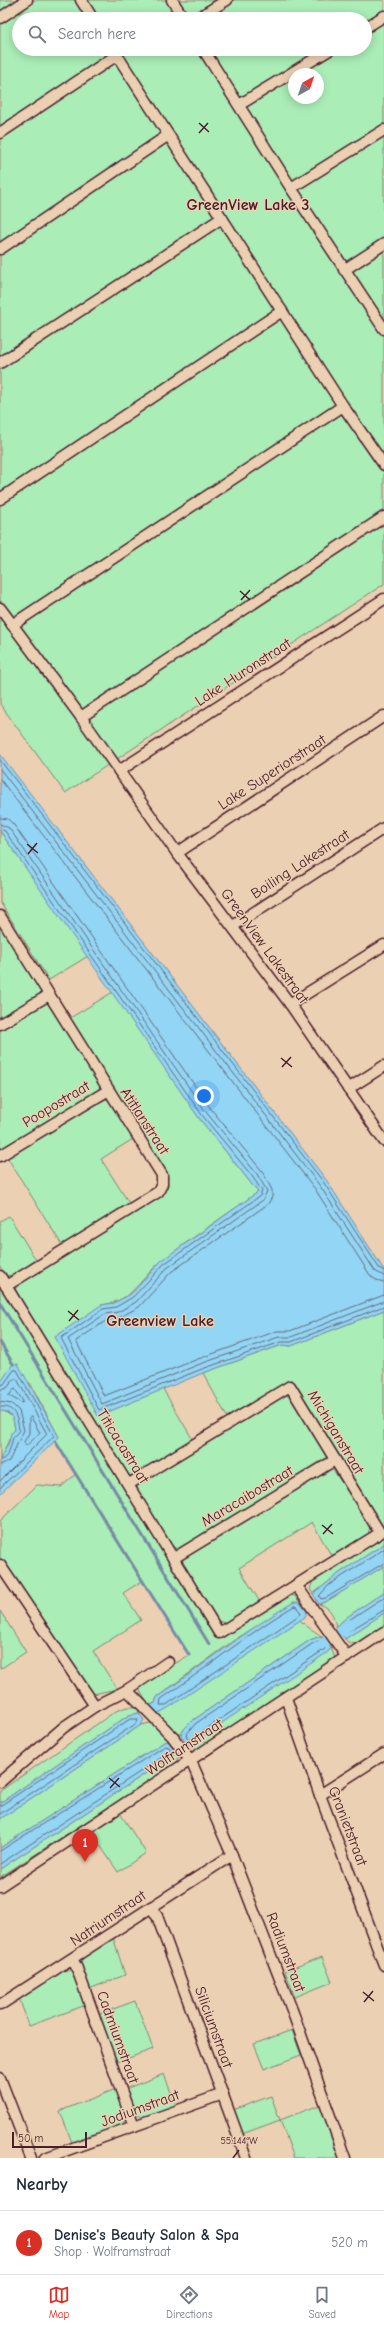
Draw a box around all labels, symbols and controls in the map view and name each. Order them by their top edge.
search box [12,12,372,56]
icon: search [26,23,48,45]
text: Search here [58,25,136,43]
north arrow [288,68,324,104]
district label: GreenView Lake 3 [187,196,310,214]
street label: Lake Huronstraat [192,634,295,710]
street label: Lake Superiorstraat [215,730,330,814]
street label: Boiling Lakestraat [247,825,353,903]
street label: GreenView Lakestraat [217,885,313,1008]
street label: Poopostraat [19,1077,94,1131]
street label: Atitlanstraat [117,1084,174,1158]
your location [194,1086,214,1106]
district label: Greenview Lake [106,1312,214,1330]
street label: Michiganstraat [304,1387,368,1478]
street label: Titicacastraat [93,1405,153,1487]
street label: Maracaibostraat [198,1461,297,1530]
street label: Wolframstraat [142,1714,227,1780]
street label: Granietstraat [325,1784,372,1869]
pin: 1 [72,1829,98,1862]
street label: Natriumstraat [67,1886,150,1950]
street label: Radiumstraat [263,1910,310,1995]
street label: Siliciumstraat [191,1984,237,2071]
street label: Cadmiumstraat [93,1988,143,2086]
street label: Jodiumstraat [98,2085,182,2131]
scale bar [12,2130,87,2149]
text: 50 m [18,2132,43,2145]
text: 55.144°W [220,2135,258,2147]
text: Nearby [16,2175,67,2194]
text: Denise's Beauty Salon & Spa [54,2226,239,2244]
text: 1 [26,2235,32,2250]
text: 520 m [331,2235,368,2250]
text: Shop · Wolframstraat [54,2244,171,2259]
tab: Map [48,2284,70,2321]
tab: Directions [166,2284,213,2321]
tab: Saved [309,2284,336,2321]

